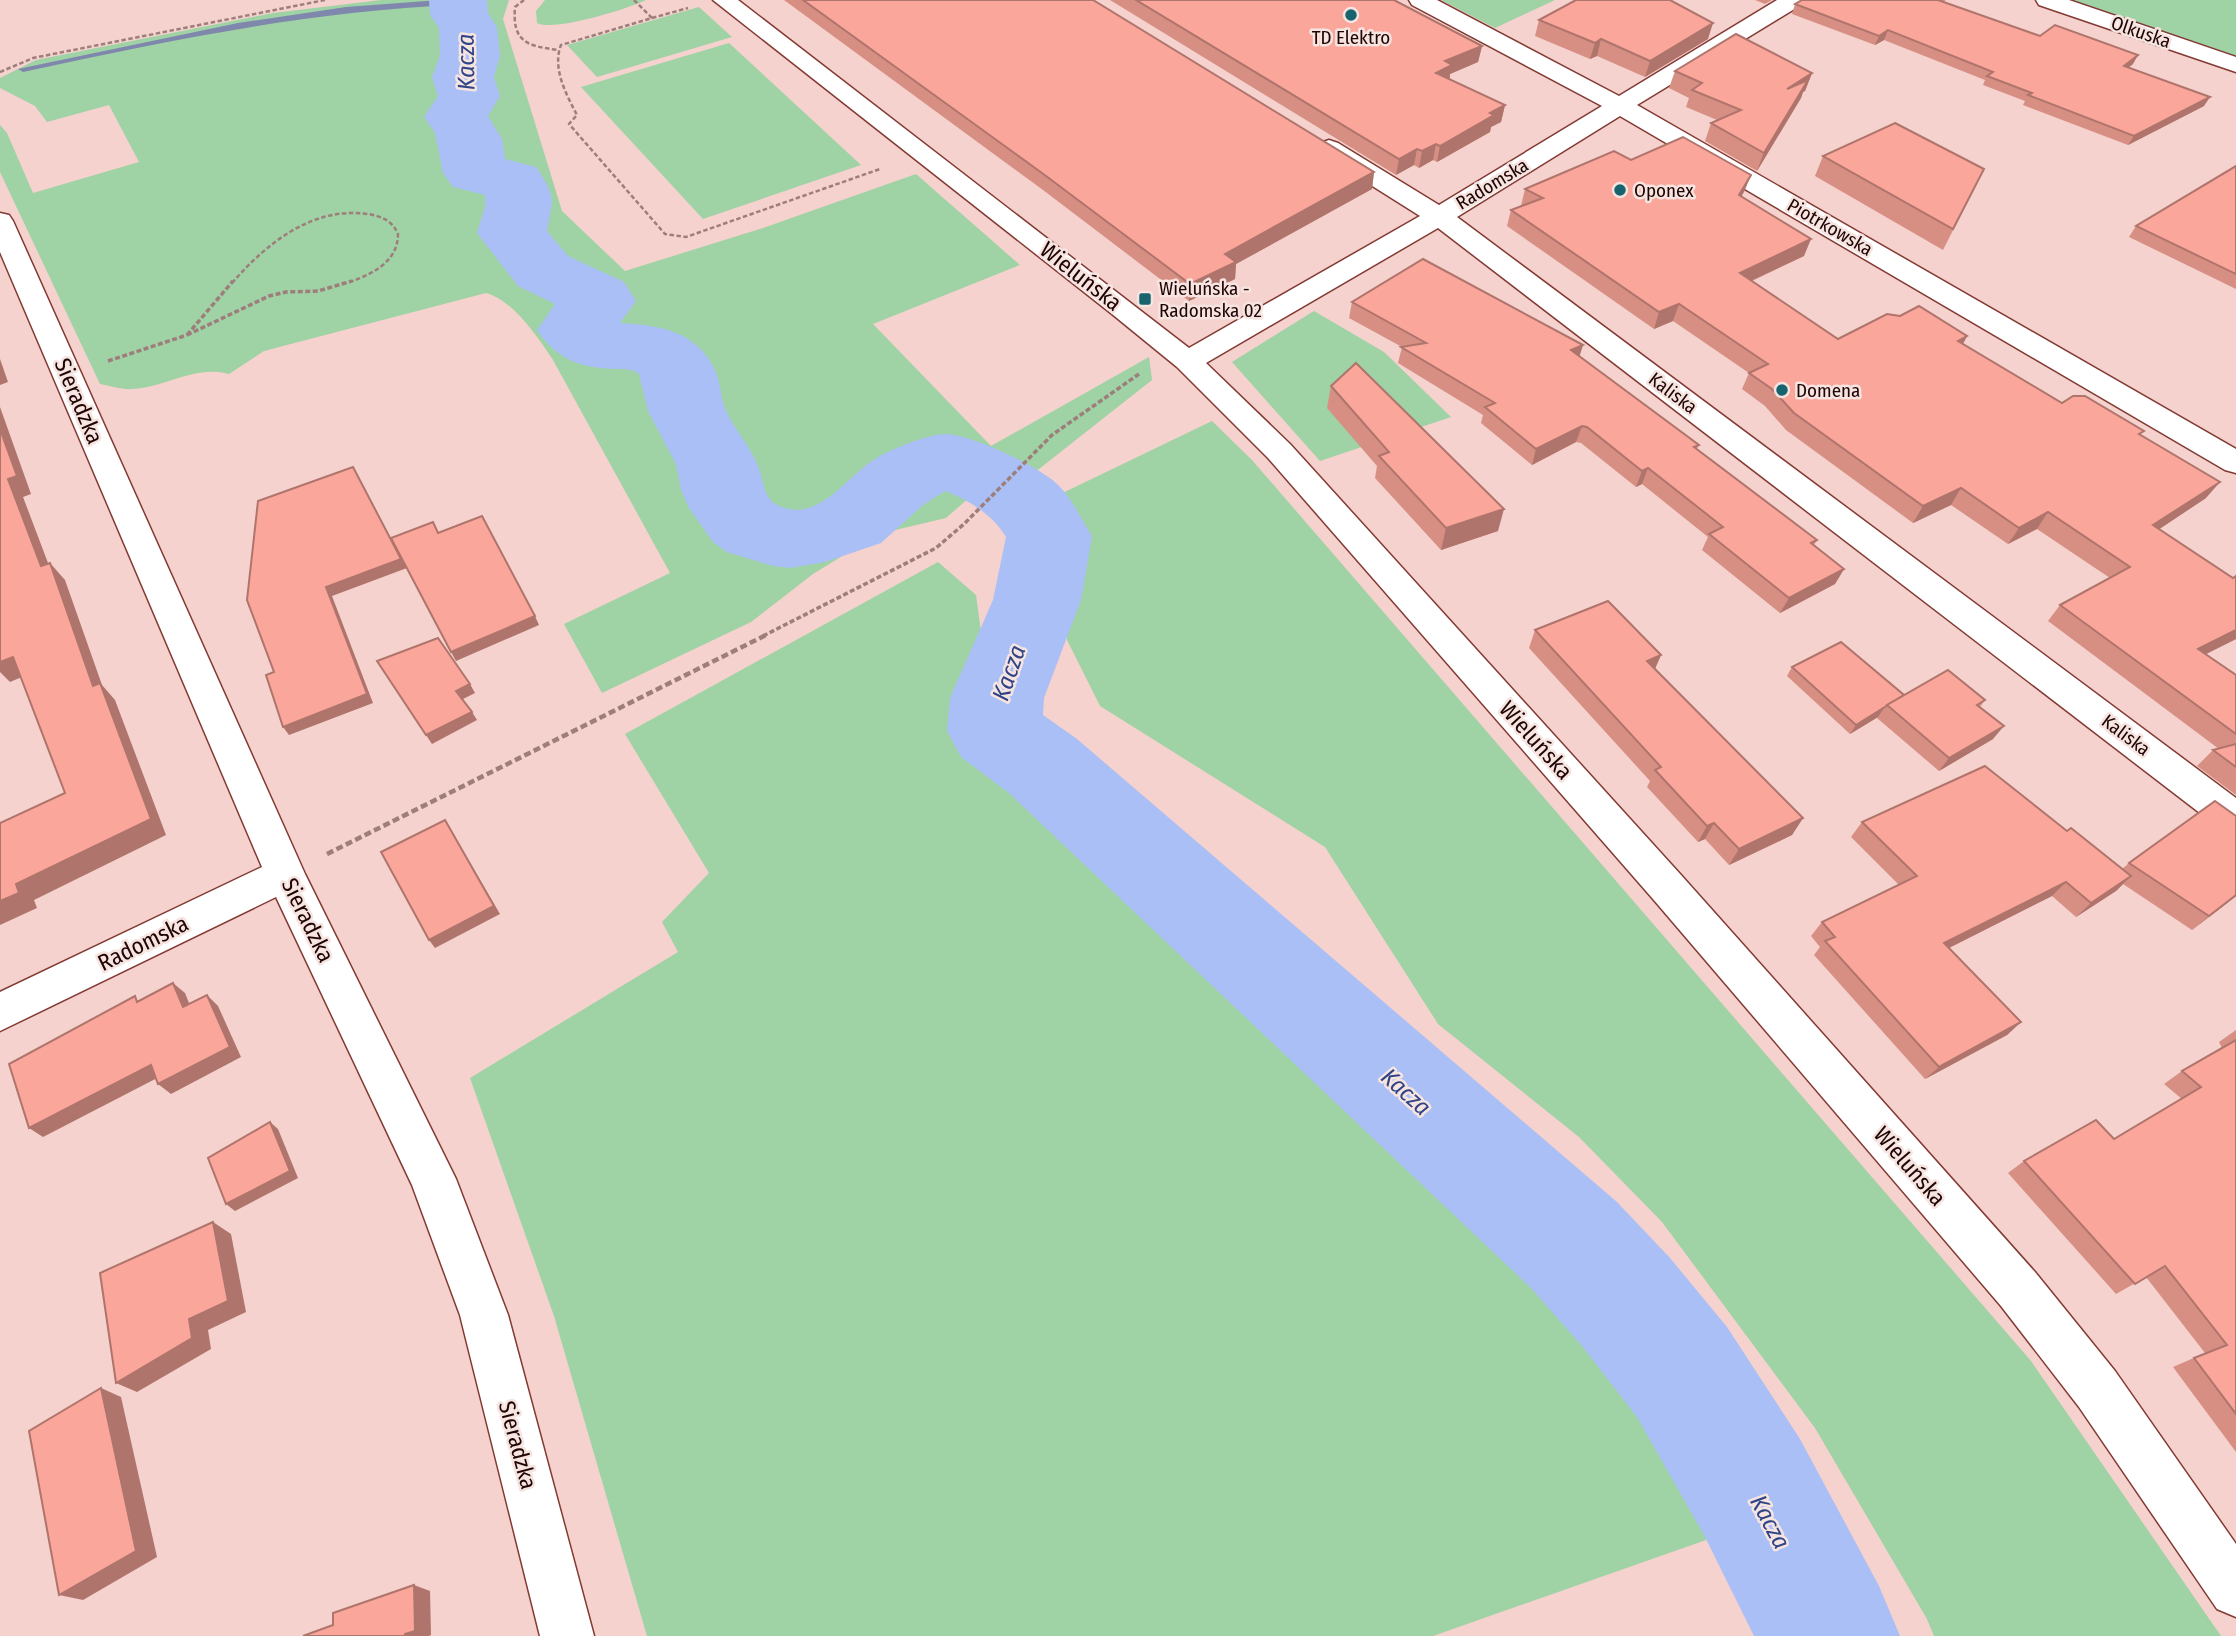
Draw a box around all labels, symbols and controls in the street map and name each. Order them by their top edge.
marker: TD Elektro [1343,7,1359,23]
street label: Olkuska [2108,11,2174,53]
place label: TD Elektro [1312,26,1390,49]
water label: Kacza [452,33,480,91]
street label: Radomska [1452,153,1532,215]
place label: Oponex [1634,179,1694,202]
marker: Oponex [1612,182,1628,198]
street label: Piotrkowska [1783,193,1877,261]
street label: Wieluńska [1035,235,1127,317]
place label: Wieluńska - Radomska 02 [1159,277,1262,322]
marker: Wieluńska - Radomska 02 [1137,291,1153,307]
street label: Sieradzka [48,354,110,448]
street label: Kaliska [1644,367,1702,419]
place label: Domena [1796,379,1860,402]
marker: Domena [1774,382,1790,398]
water label: Kacza [987,642,1031,704]
street label: Wieluńska [1493,695,1579,785]
street label: Kaliska [2097,709,2155,761]
street label: Sieradzka [276,873,340,967]
street label: Radomska [93,909,193,977]
water label: Kacza [1376,1063,1436,1121]
street label: Wieluńska [1868,1121,1952,1211]
street label: Sieradzka [493,1398,543,1492]
water label: Kacza [1744,1490,1796,1554]

